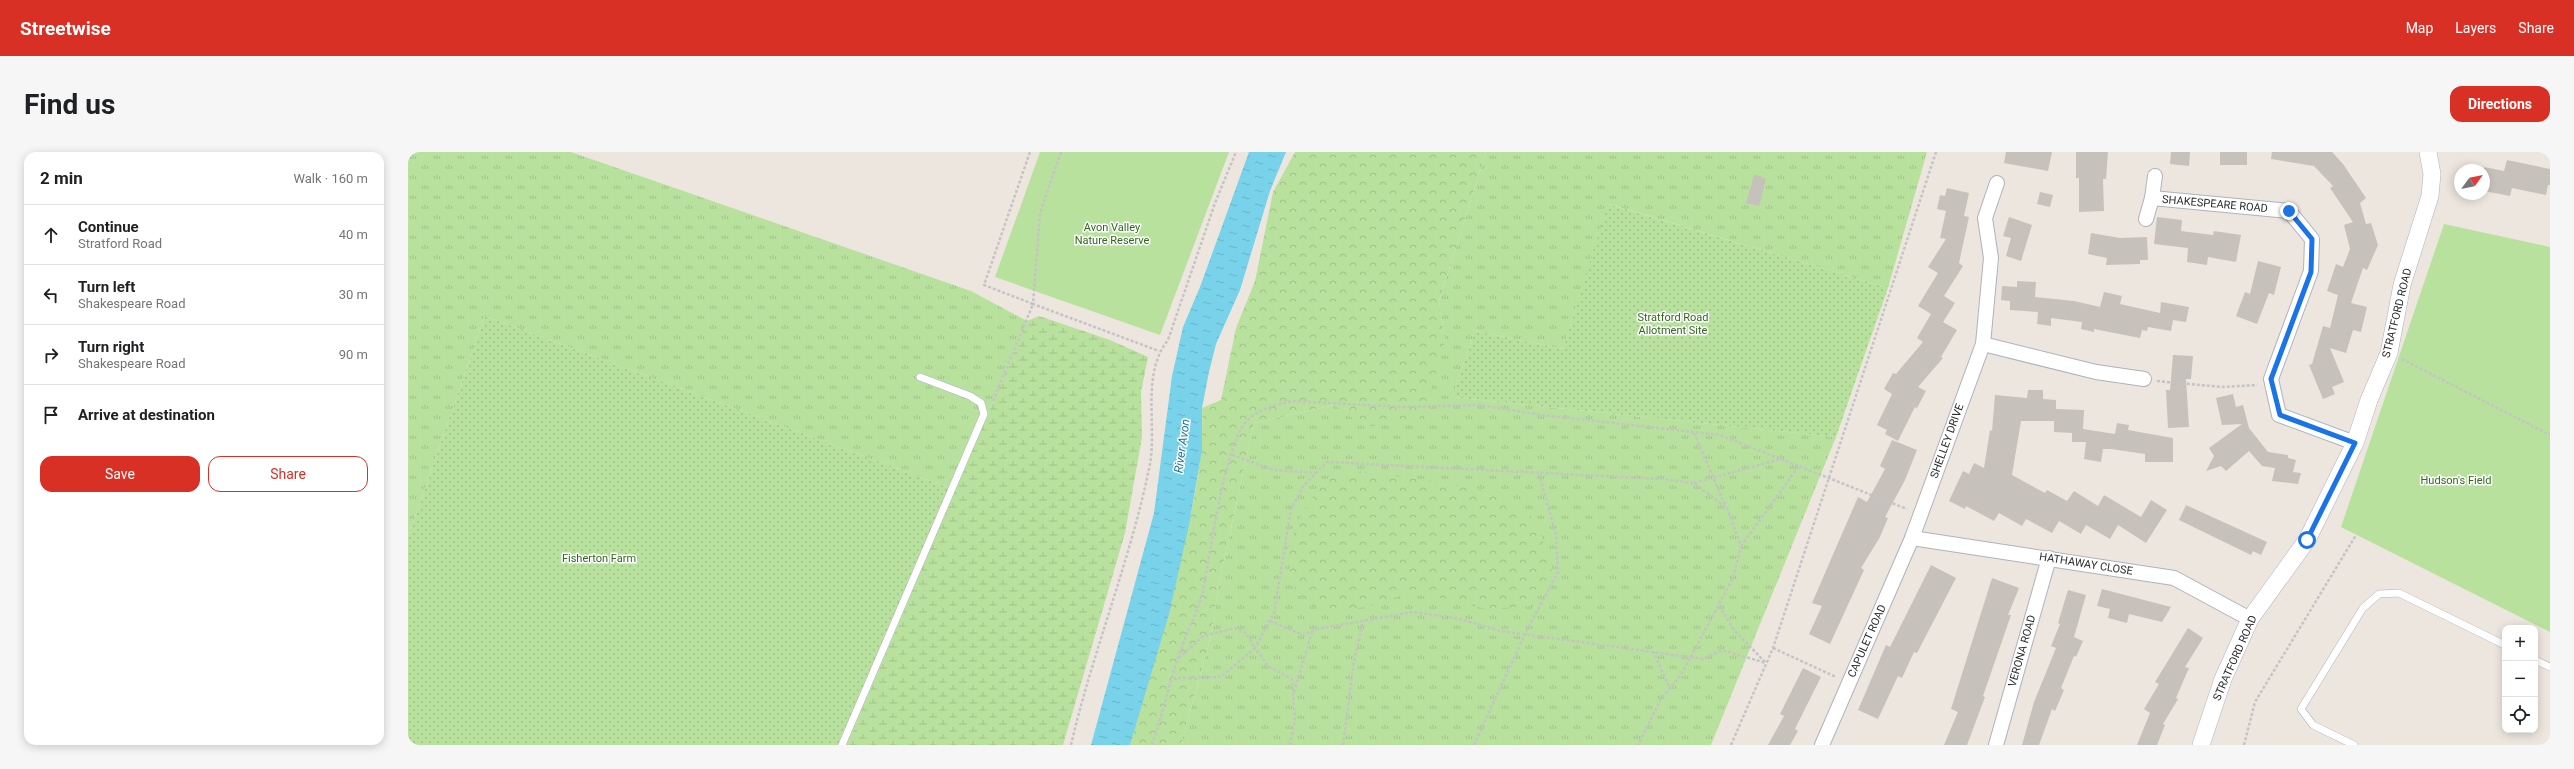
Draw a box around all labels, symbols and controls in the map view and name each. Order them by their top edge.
text: Streetwise [20,17,111,40]
text: Map [2406,20,2433,36]
text: Layers [2455,20,2496,36]
text: Share [2518,20,2554,36]
button: Directions [2450,86,2550,122]
text: Find us [24,88,115,121]
north arrow [2454,164,2490,200]
text: 2 min [40,168,83,188]
text: Walk · 160 m [293,171,368,186]
street label: SHAKESPEARE ROAD [2162,193,2268,215]
route end [2280,202,2298,220]
text: Continue [78,218,139,236]
park label: Avon Valley Nature Reserve [1075,221,1150,247]
icon: ahead [40,224,62,246]
text: 40 m [339,227,368,242]
text: Stratford Road [78,236,162,251]
street label: STRATFORD ROAD [2380,267,2414,359]
text: Turn left [78,278,135,296]
icon: left [40,284,62,306]
text: 30 m [339,287,368,302]
text: Shakespeare Road [78,296,186,311]
park label: Stratford Road Allotment Site [1637,311,1709,337]
text: Turn right [78,338,144,356]
icon: right [40,344,62,366]
text: 90 m [339,347,368,362]
text: Shakespeare Road [78,356,186,371]
street label: SHELLEY DRIVE [1927,402,1967,480]
icon: arrive [40,404,62,426]
text: Arrive at destination [78,406,215,424]
water label: River Avon [1171,418,1193,474]
button: Save [40,456,200,492]
button: Share [208,456,368,492]
park label: Hudson's Field [2421,474,2491,487]
route start [2298,531,2316,549]
street label: HATHAWAY CLOSE [2038,550,2134,578]
park label: Fisherton Farm [562,552,636,565]
street label: CAPULET ROAD [1845,603,1889,679]
street label: STRATFORD ROAD [2210,613,2260,703]
street label: VERONA ROAD [2006,614,2038,688]
map controls [2502,625,2538,733]
button: + [2502,625,2538,661]
button: − [2502,661,2538,697]
button: locate [2502,697,2538,733]

